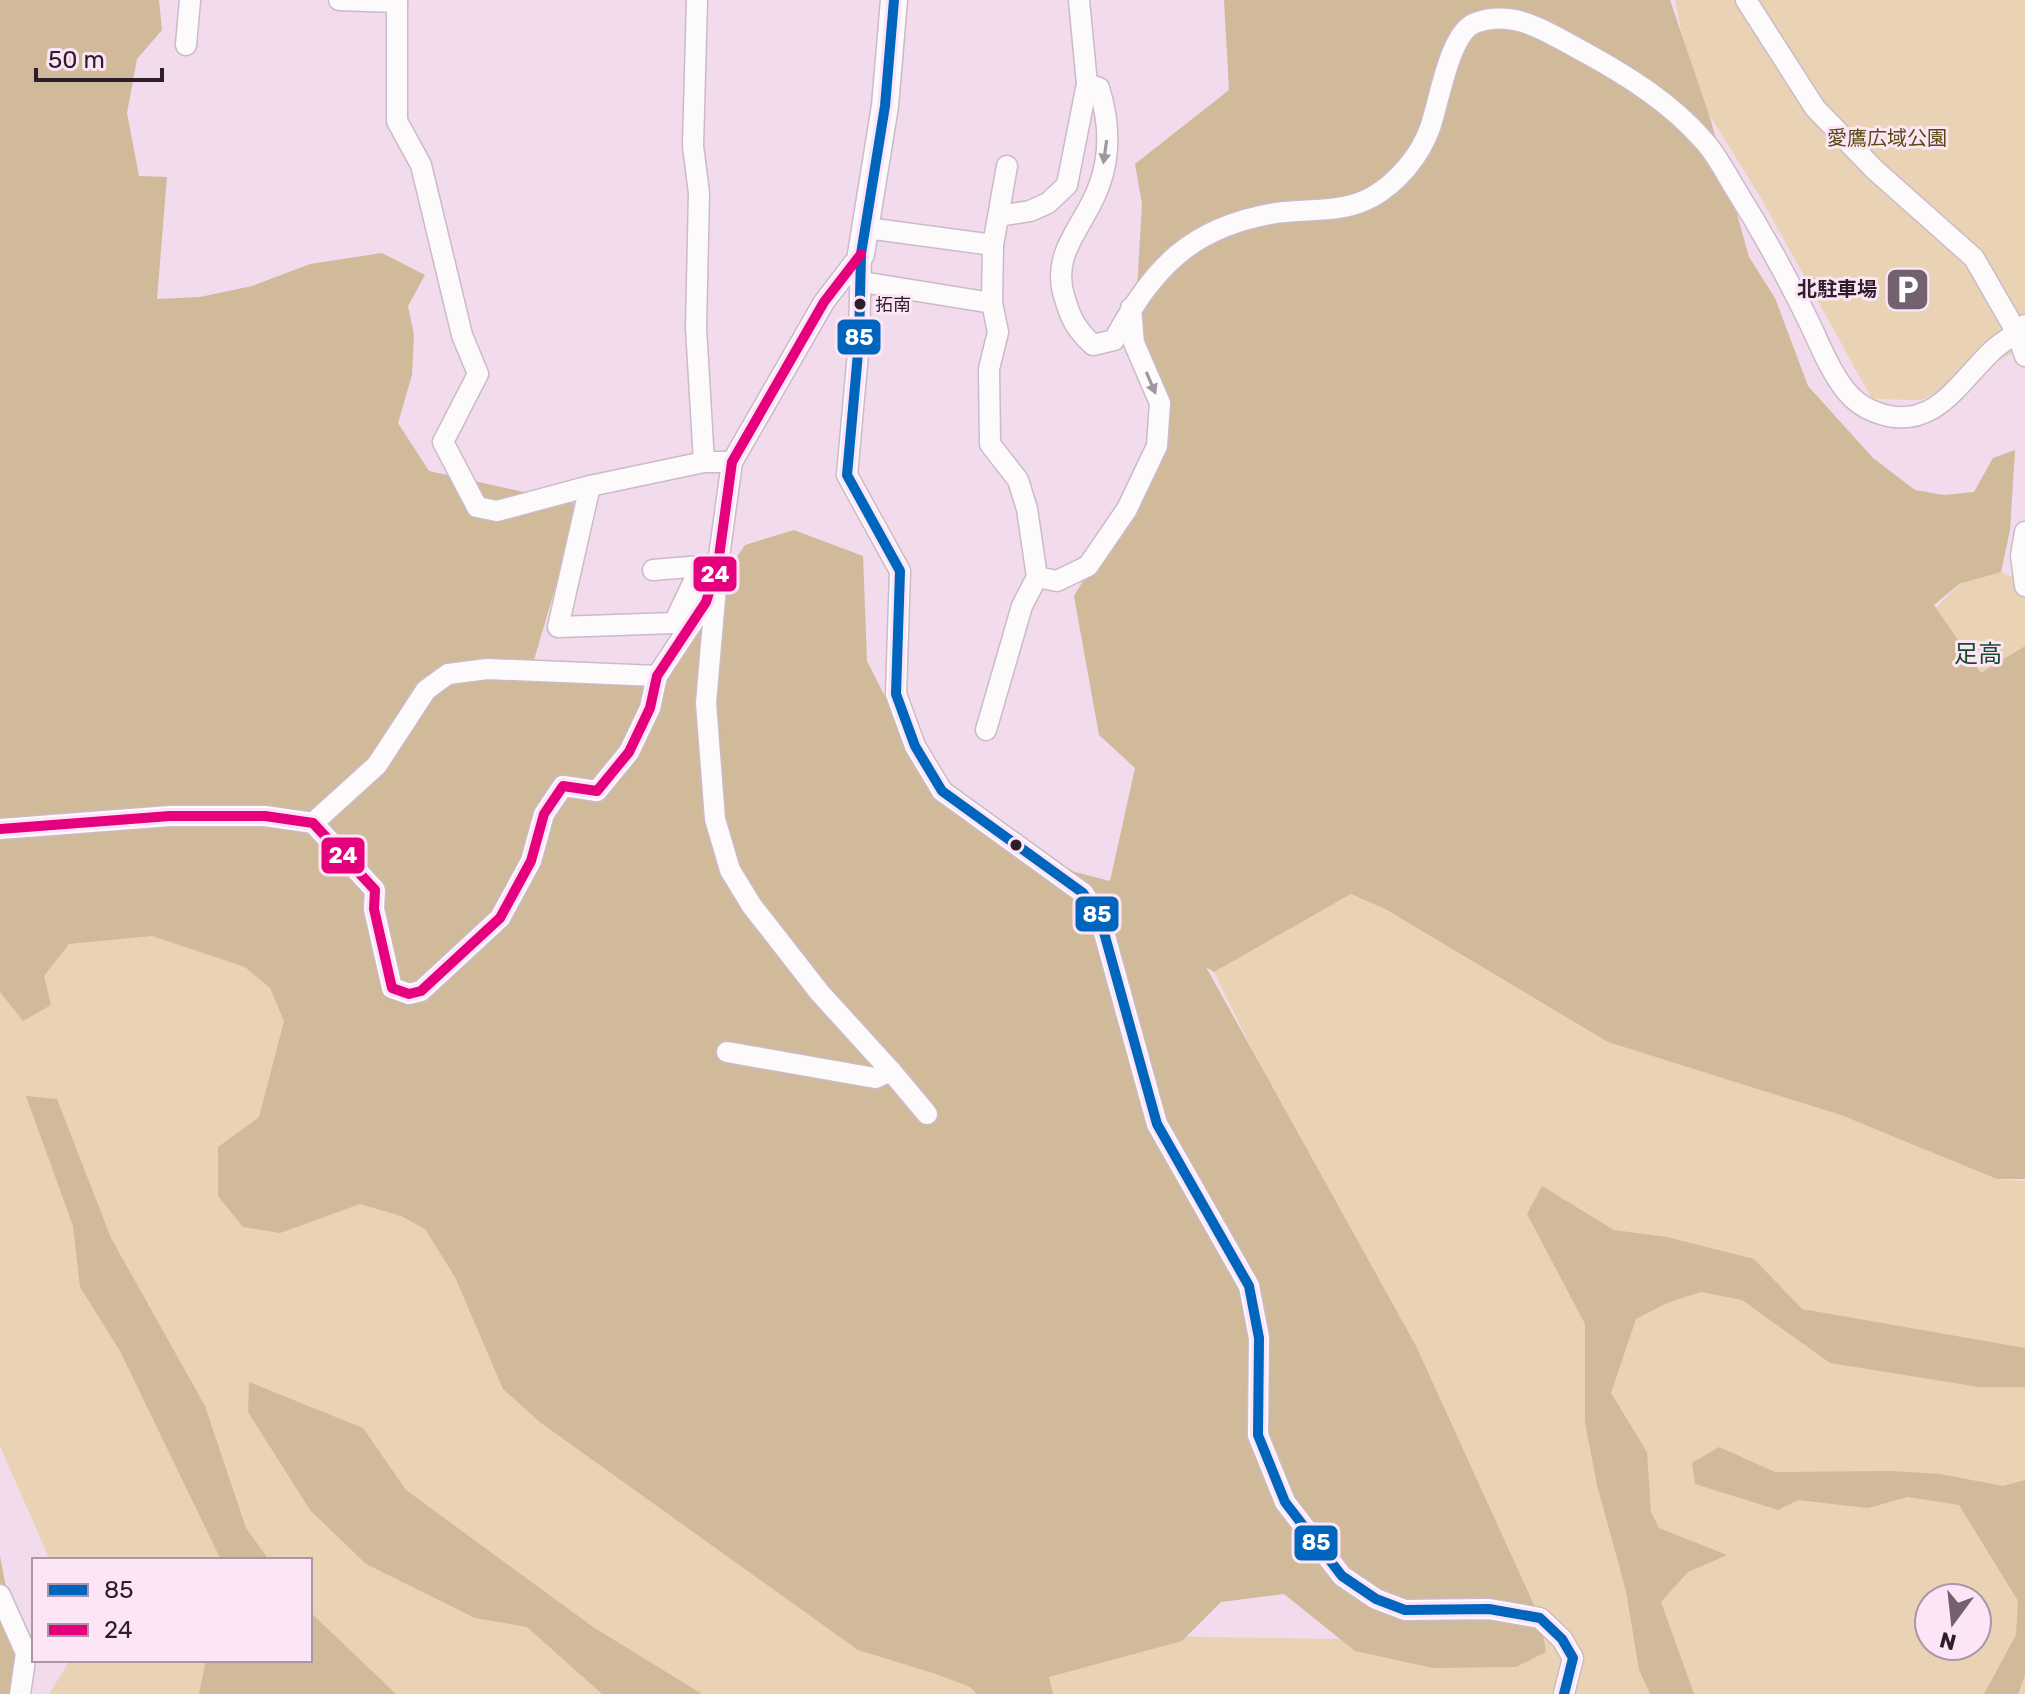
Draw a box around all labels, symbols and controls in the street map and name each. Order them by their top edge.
scale bar [36,32,162,82]
text: 50 m [48,46,105,74]
park label: 愛鷹広域公園 [1827,126,1947,150]
one-way arrow [1099,140,1112,165]
parking icon: 北駐車場 [1884,265,1932,313]
place label: 北駐車場 [1797,277,1877,301]
place label: 拓南 [875,294,911,316]
marker: 拓南 [852,296,868,312]
line badge: 85 [836,318,882,356]
text: 85 [844,324,874,351]
one-way arrow [1144,371,1157,395]
line badge: 24 [692,555,738,593]
text: 24 [700,561,730,588]
district label: 足高 [1954,640,2002,668]
line badge: 24 [320,836,366,875]
unlabelled marker [1008,837,1024,853]
text: 24 [328,842,358,869]
line badge: 85 [1074,895,1120,933]
text: 85 [1082,901,1112,928]
line badge: 85 [1293,1524,1339,1562]
text: 85 [1301,1529,1331,1556]
legend [32,1558,312,1662]
text: 85 [104,1576,134,1604]
north arrow [1913,1582,1993,1662]
text: 24 [104,1616,133,1644]
text: N [1937,1626,1959,1656]

